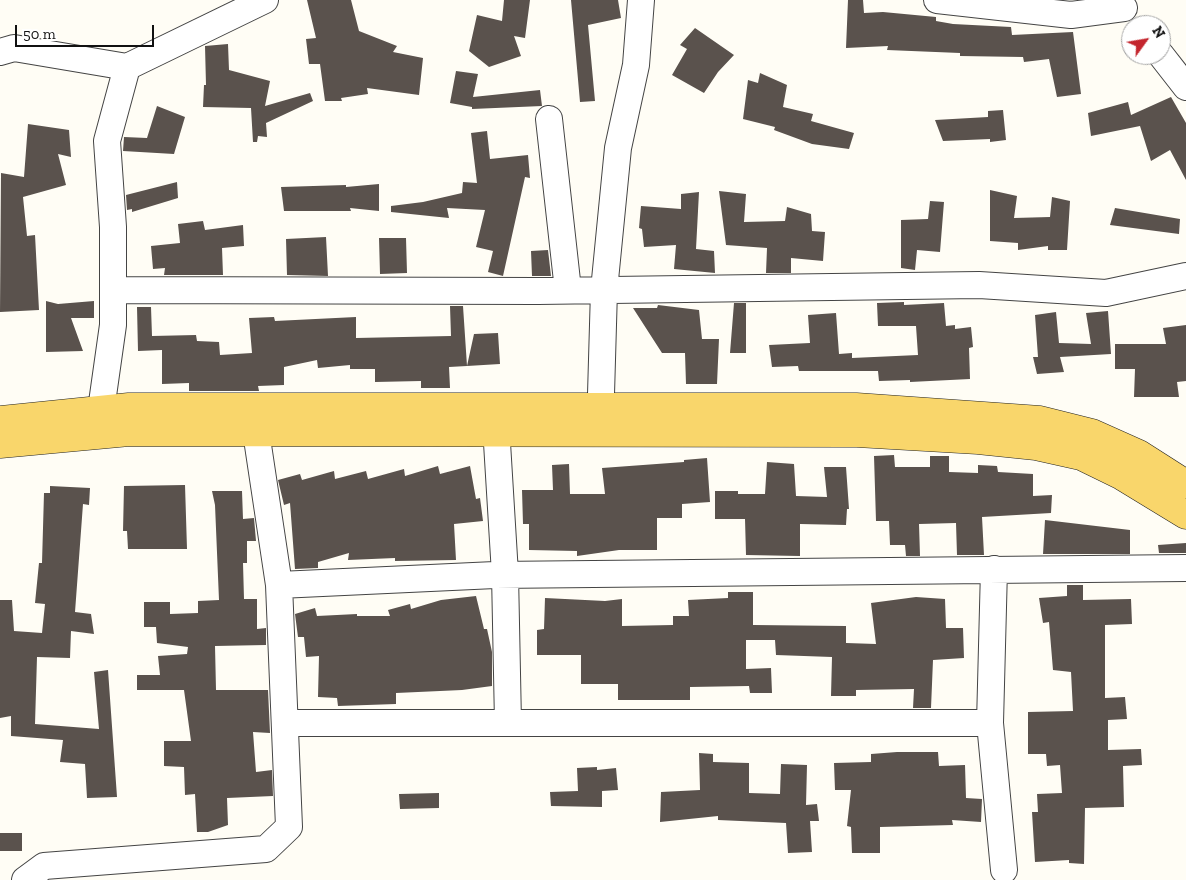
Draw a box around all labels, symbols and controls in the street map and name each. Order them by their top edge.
scale bar [18,15,156,47]
north arrow [1121,15,1171,65]
text: N [1148,23,1168,41]
text: 50 m [23,25,56,43]

